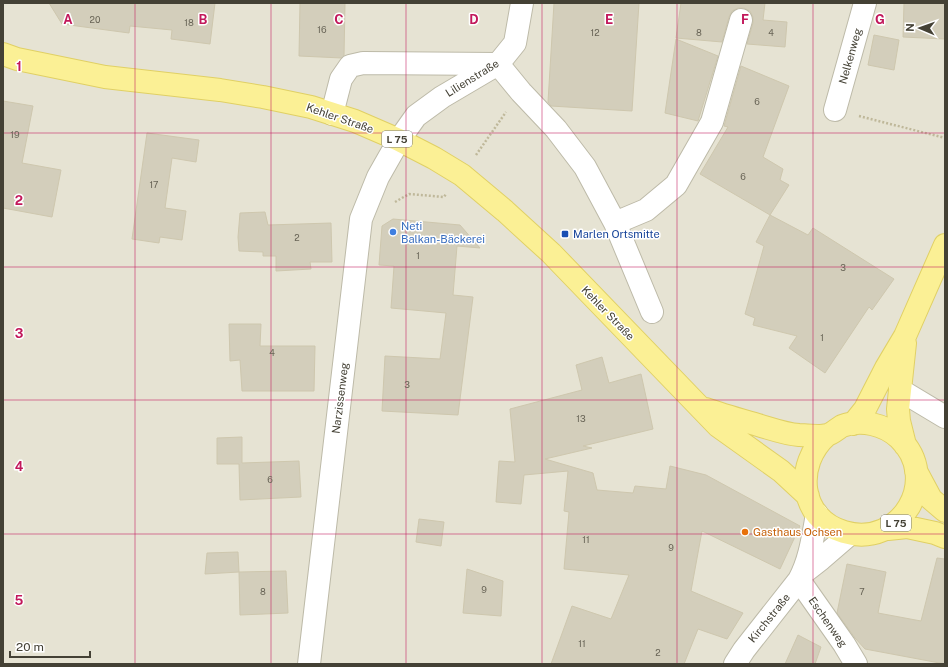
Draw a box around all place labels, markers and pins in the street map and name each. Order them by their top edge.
place label: Neti Balkan-Bäckerei [401,220,485,245]
marker: Neti Balkan-Bäckerei [388,227,398,237]
place label: Marlen Ortsmitte [573,228,660,240]
marker: Marlen Ortsmitte [560,229,570,239]
place label: Gasthaus Ochsen [753,526,842,538]
marker: Gasthaus Ochsen [740,527,750,537]

